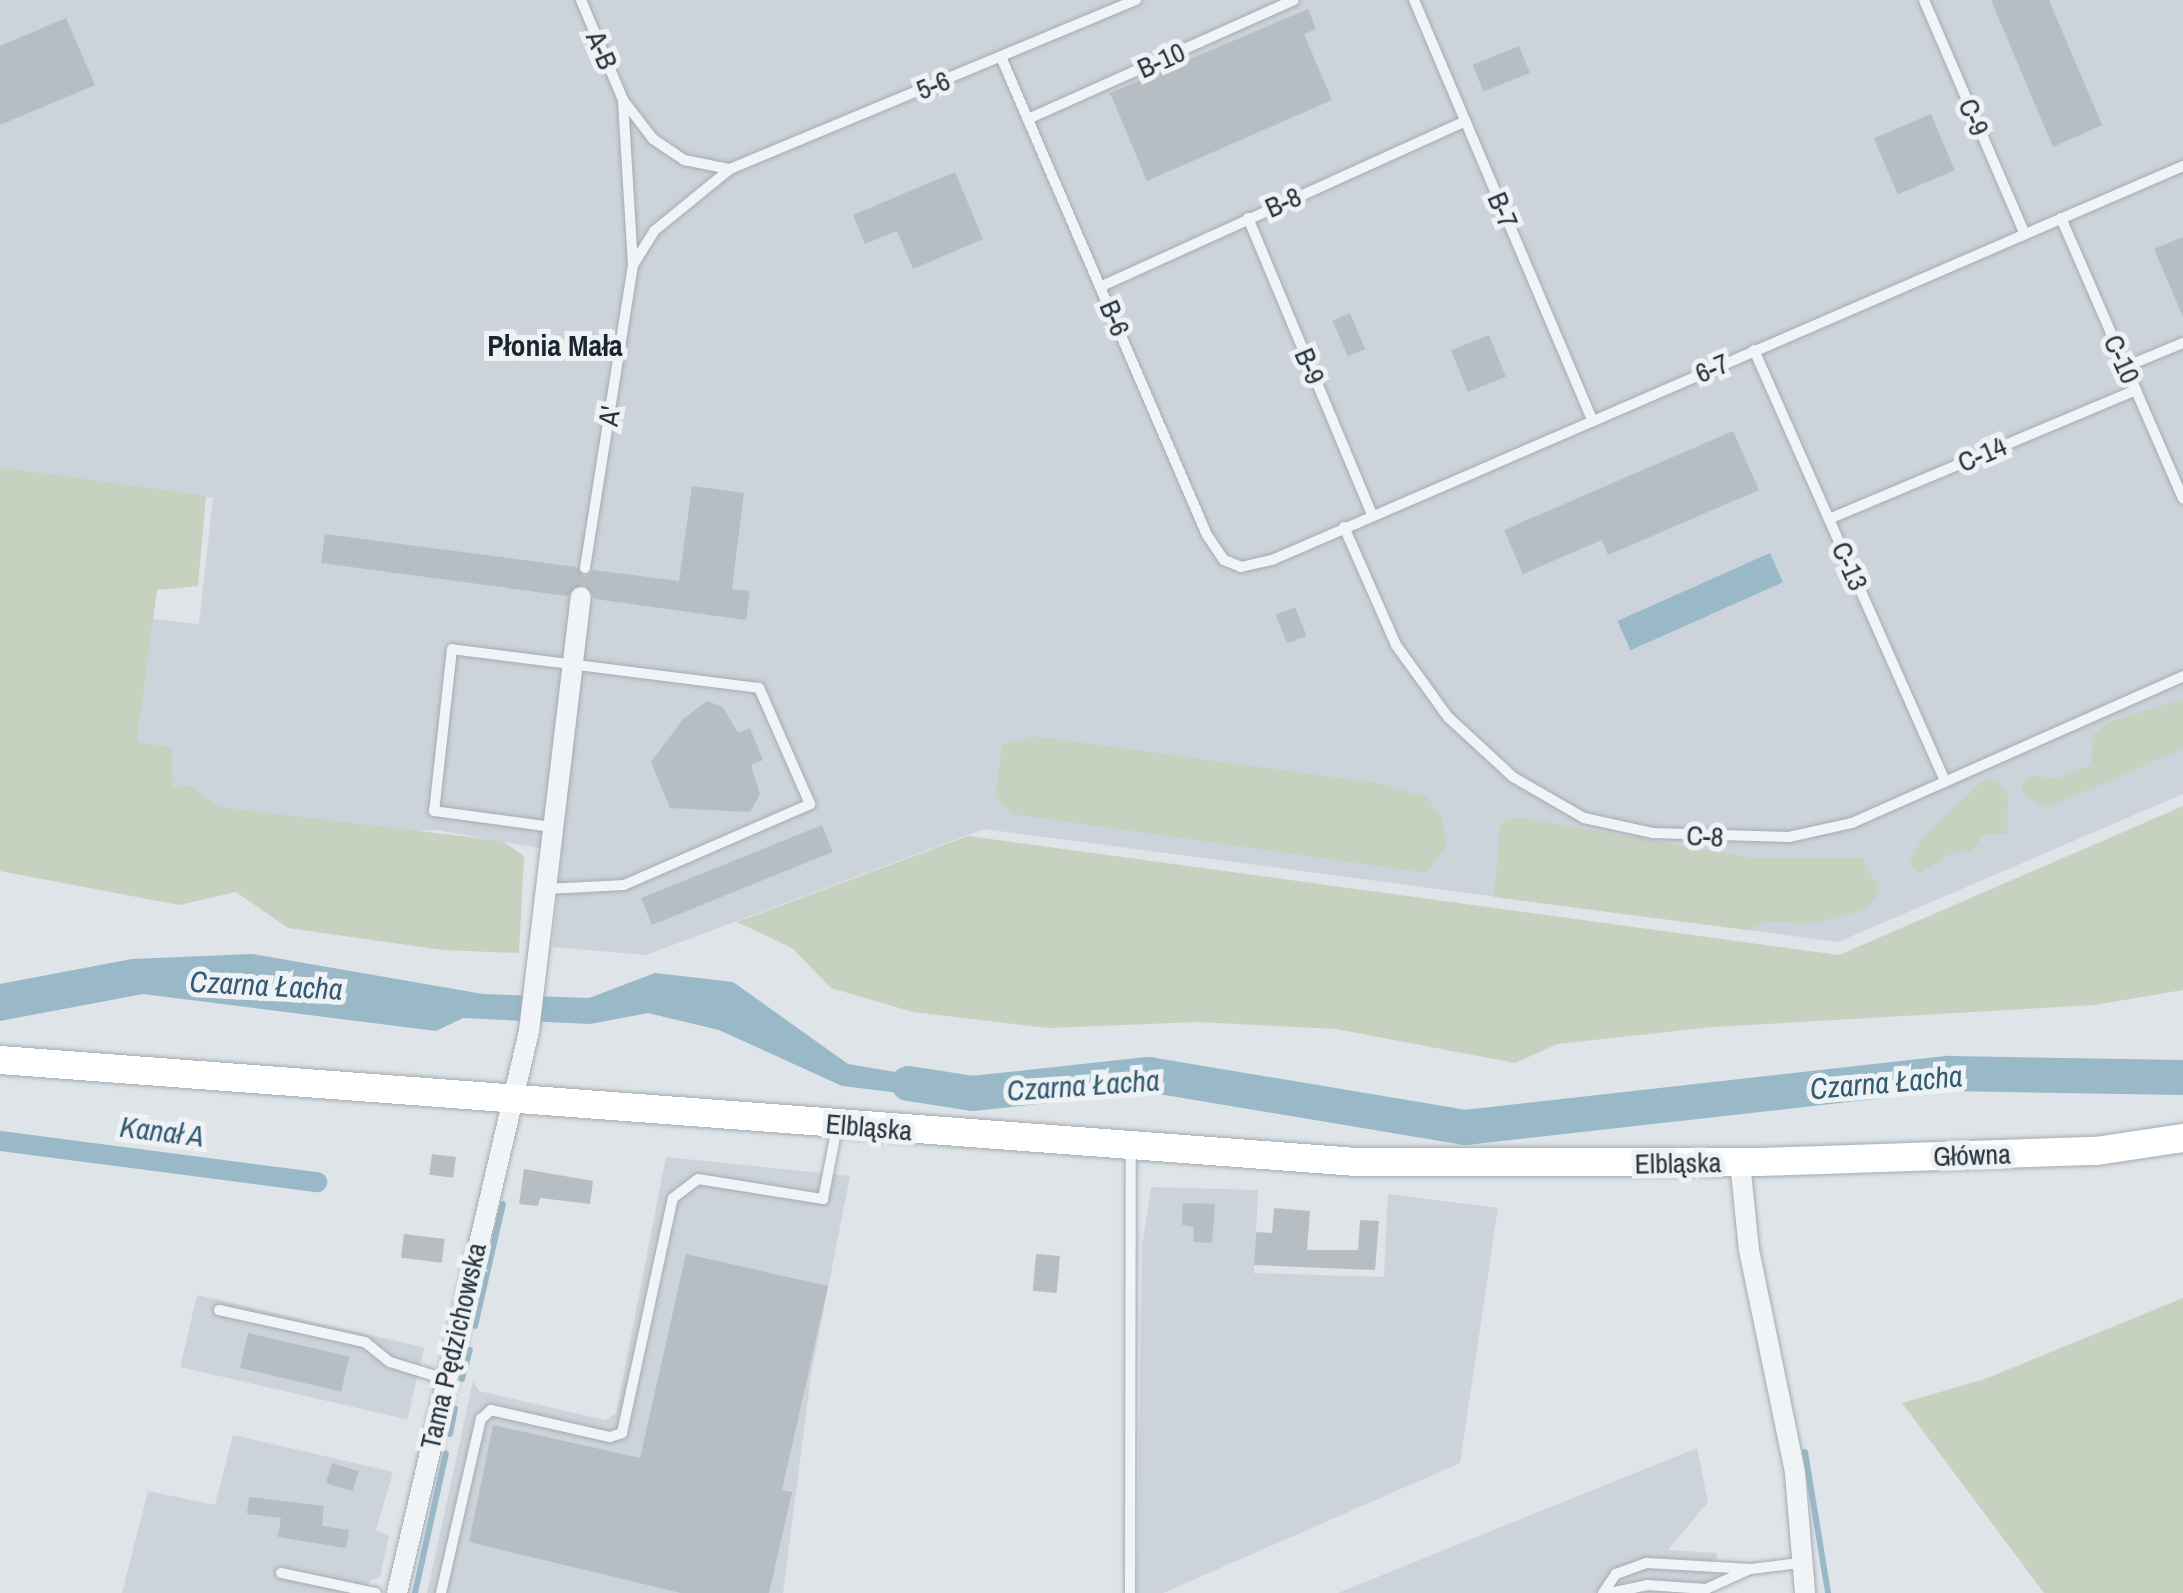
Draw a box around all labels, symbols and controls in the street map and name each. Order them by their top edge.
street label: A-B [579,26,625,74]
street label: B-10 [1132,35,1190,85]
street label: 5-6 [911,63,955,107]
street label: C-9 [1951,93,1997,141]
street label: B-8 [1260,179,1306,225]
street label: B-7 [1481,187,1525,233]
street label: B-6 [1093,295,1137,341]
district label: Płonia Mała [487,327,623,363]
street label: C-10 [2097,329,2147,389]
street label: B-9 [1288,343,1332,389]
street label: 6-7 [1690,346,1734,390]
street label: A' [591,404,627,428]
street label: C-14 [1953,429,2011,479]
street label: C-13 [1825,536,1875,596]
street label: C-8 [1686,818,1724,854]
water label: Czarna Łacha [189,963,343,1007]
water label: Czarna Łacha [1808,1057,1964,1107]
water label: Czarna Łacha [1005,1062,1161,1108]
street label: Elbląska [824,1106,914,1148]
water label: Kanał A [117,1108,207,1154]
street label: Główna [1933,1137,2011,1173]
street label: Elbląska [1634,1145,1722,1181]
street label: Tama Pędzichowska [413,1239,493,1453]

